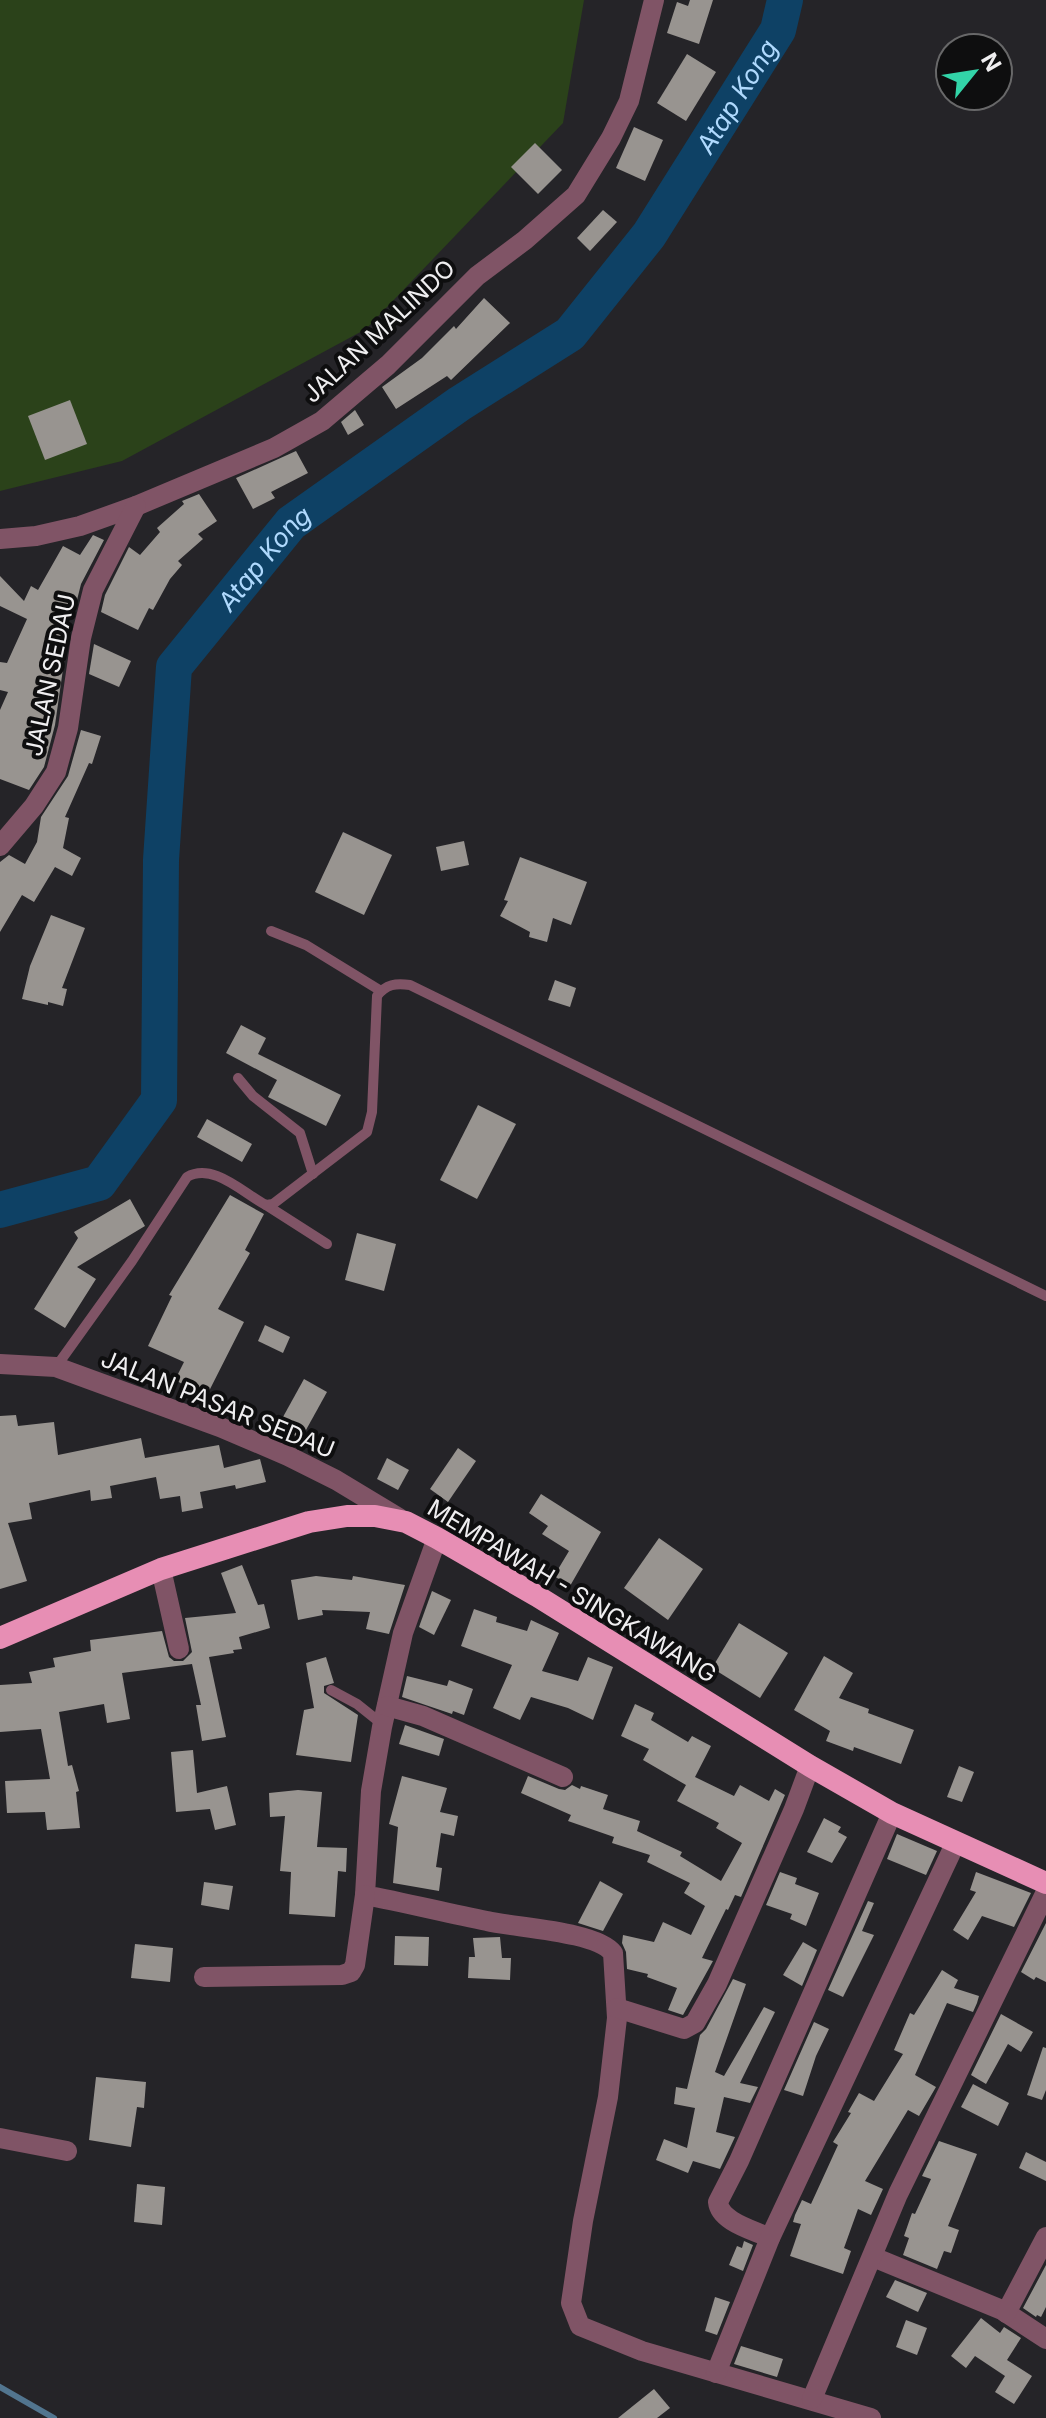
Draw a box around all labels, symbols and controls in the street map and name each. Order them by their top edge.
north arrow [934,32,1014,112]
water label: Atap Kong [689,33,784,159]
text: N [976,48,1007,76]
street label: JALAN MALINDO [297,253,461,409]
water label: Atap Kong [210,499,316,618]
street label: JALAN SEDAU [19,591,81,759]
street label: JALAN PASAR SEDAU [97,1344,339,1464]
street label: MEMPAWAH - SINGKAWANG [422,1493,722,1689]

